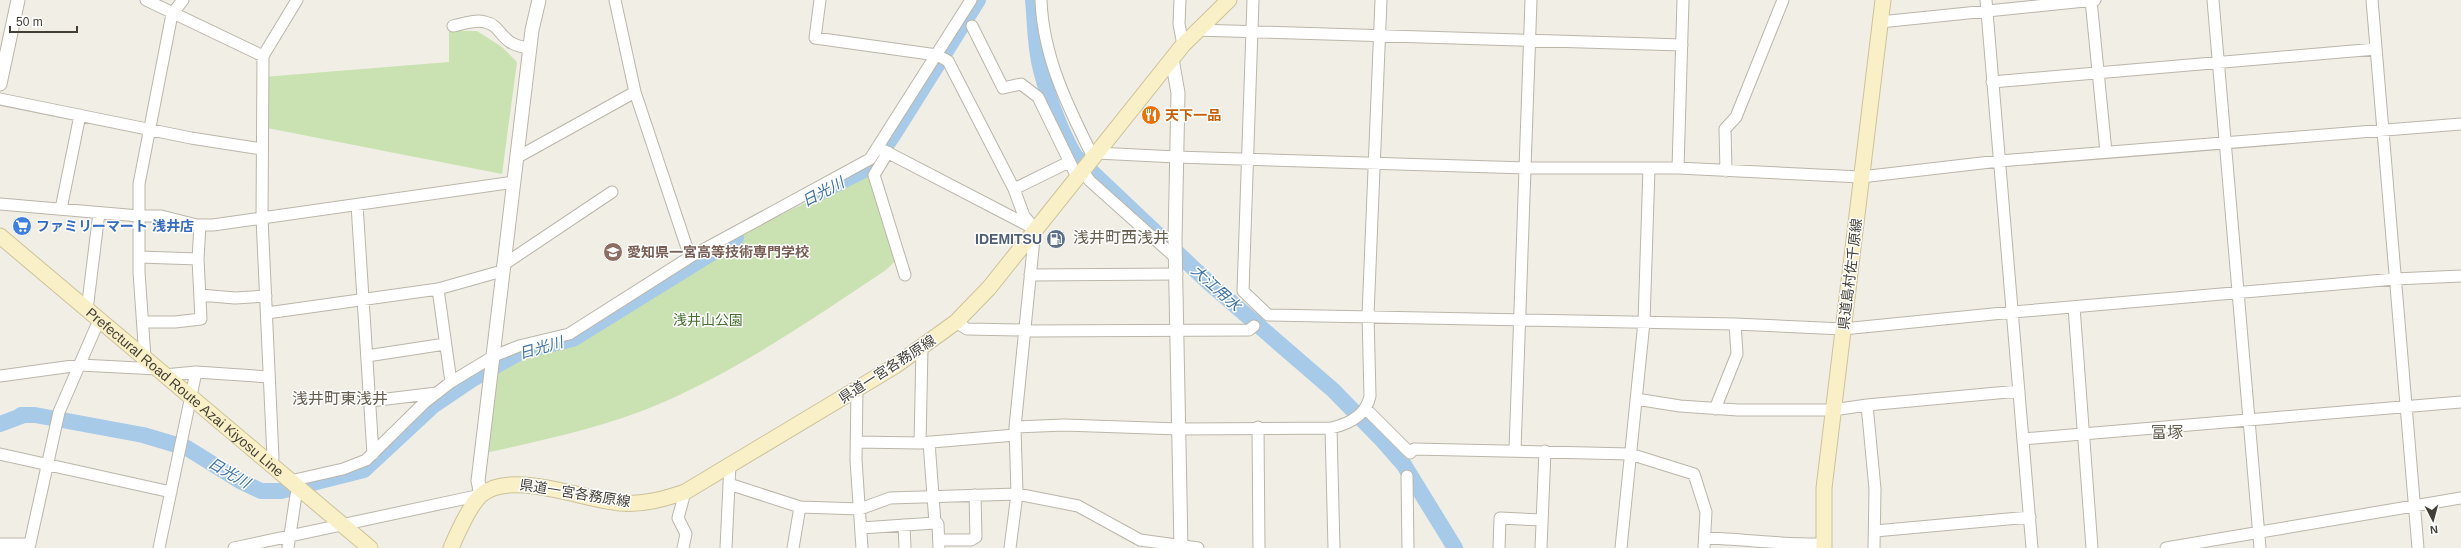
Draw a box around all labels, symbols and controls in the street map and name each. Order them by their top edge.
scale bar [10,8,77,34]
text: 50 m [16,15,43,29]
restaurant icon: 天下一品 [1140,104,1162,126]
place label: 天下一品 [1165,107,1221,123]
water label: 日光川 [799,173,848,210]
supermarket icon: ファミリーマート 浅井店 [11,215,33,237]
street label: 県道島村佐千原線 [1835,217,1865,331]
place label: ファミリーマート 浅井店 [36,218,194,234]
fuel station icon: IDEMITSU [1045,228,1067,250]
district label: 浅井町西浅井 [1073,229,1169,246]
place label: IDEMITSU [975,231,1042,247]
school or university icon: 愛知県一宮高等技術専門学校 [602,241,624,263]
place label: 愛知県一宮高等技術専門学校 [627,244,809,260]
water label: 大江用水 [1188,261,1246,315]
street label: Prefectural Road Route Azai Kiyosu Line [83,304,287,480]
park label: 浅井山公園 [673,312,743,328]
street label: 県道一宮各務原線 [836,332,938,406]
water label: 日光川 [517,333,567,362]
district label: 浅井町東浅井 [292,390,388,407]
district label: 富塚 [2151,424,2183,441]
water label: 日光川 [206,454,255,492]
street label: 県道一宮各務原線 [518,476,632,510]
north arrow [2413,500,2453,540]
text: N [2429,524,2439,536]

